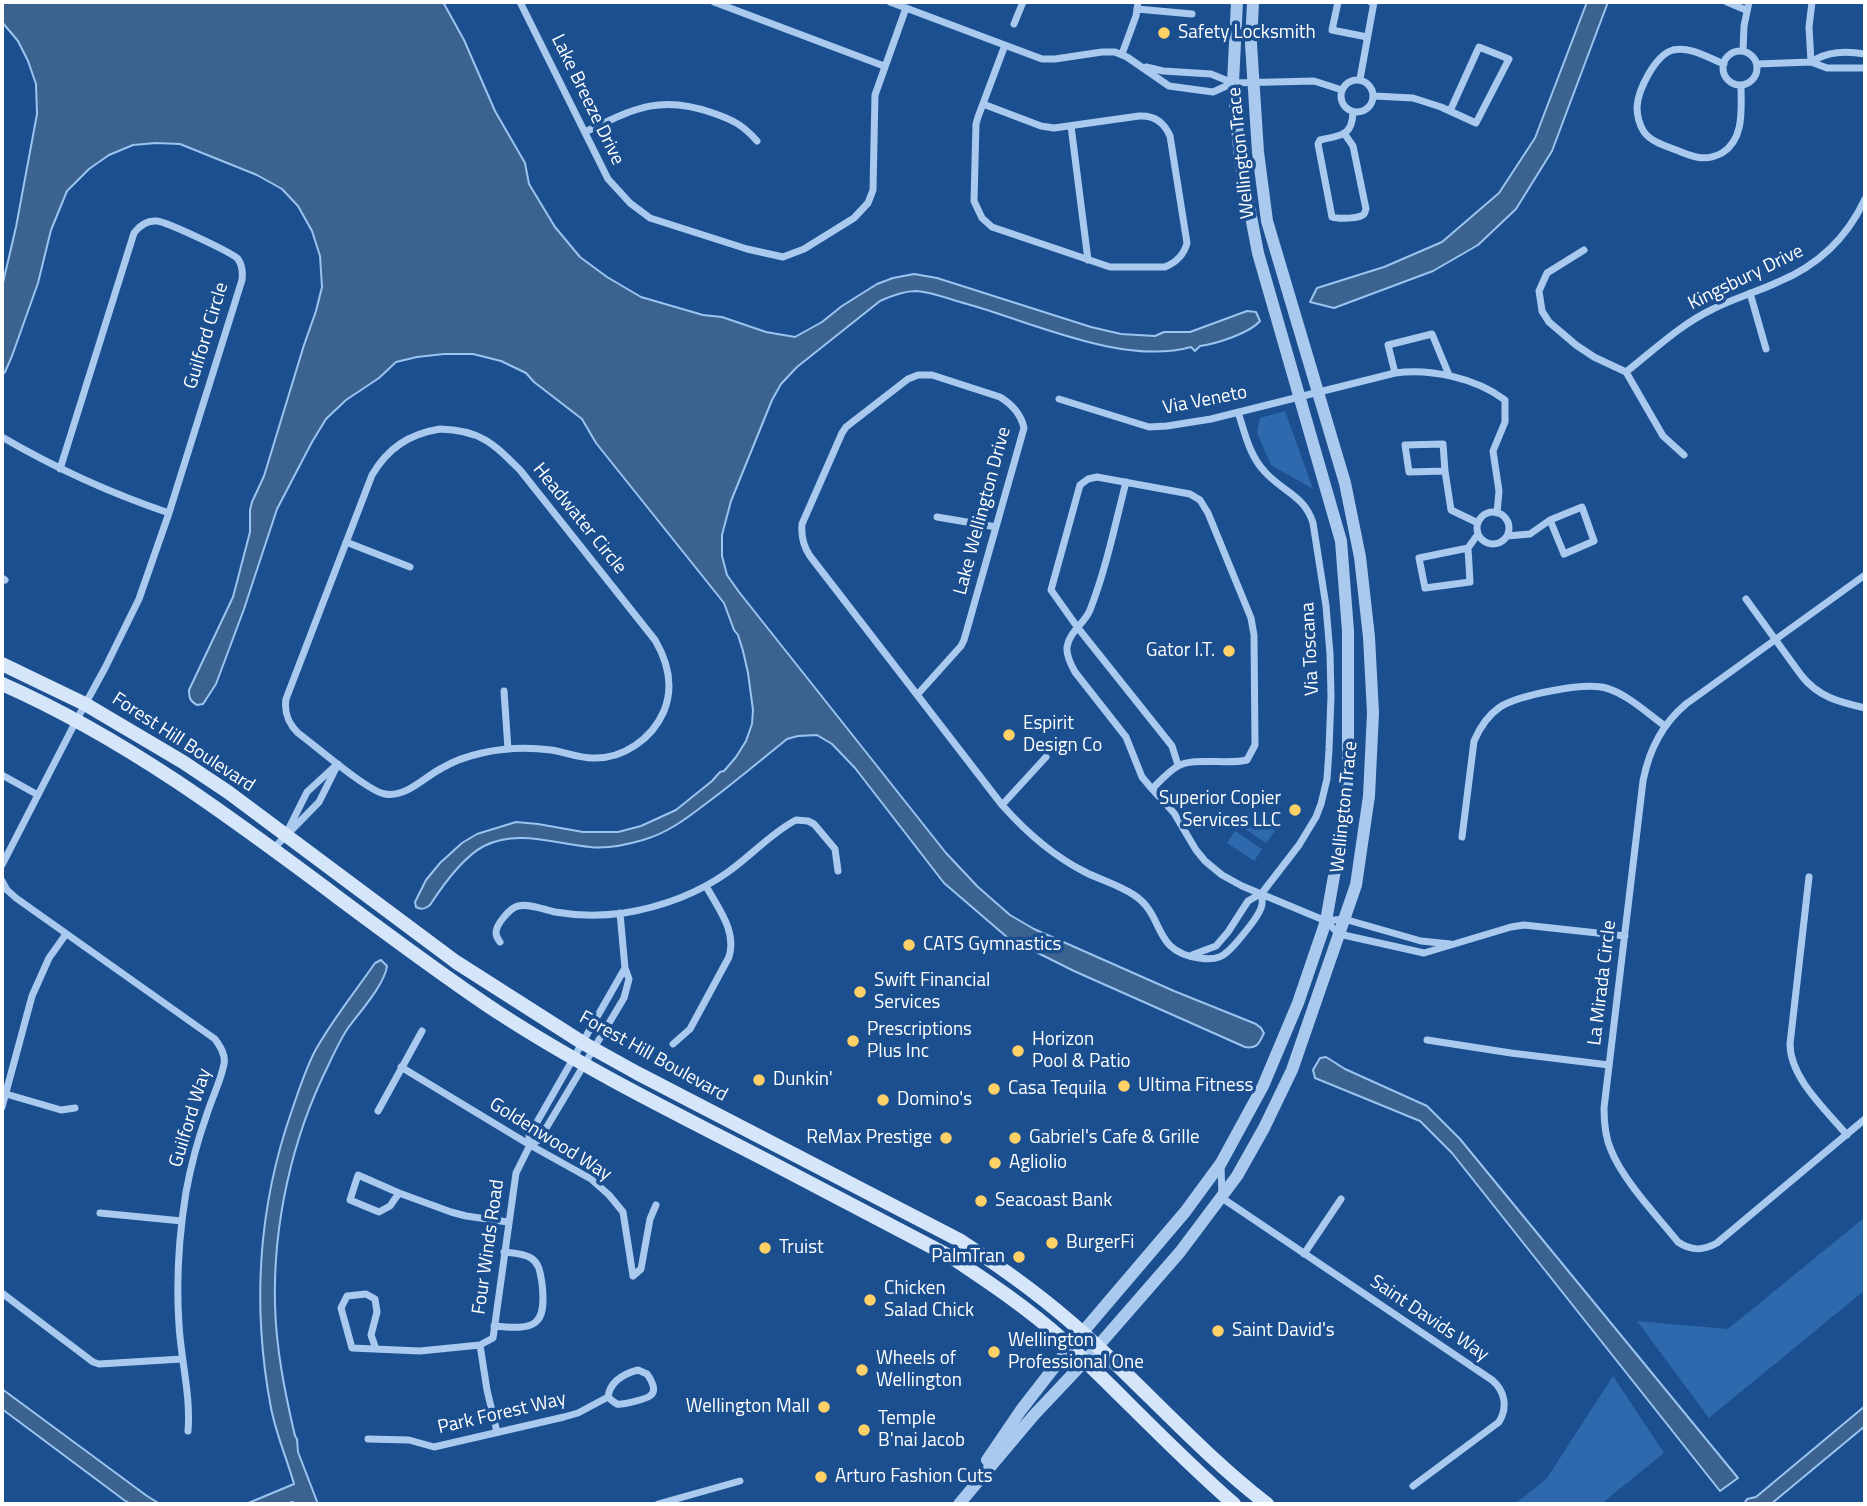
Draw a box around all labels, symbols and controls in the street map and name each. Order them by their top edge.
place label: Safety Locksmith [1178,22,1316,44]
marker: Safety Locksmith [1156,25,1172,41]
street label: Lake Breeze Drive [546,31,628,169]
street label: Wellington Trace [1224,86,1260,220]
street label: Kingsbury Drive [1685,240,1807,316]
street label: Guilford Circle [180,280,234,392]
street label: Via Veneto [1161,382,1249,420]
street label: Lake Wellington Drive [950,425,1016,597]
street label: Headwater Circle [527,459,631,579]
street label: Via Toscana [1297,602,1325,696]
place label: Gator I.T. [1146,640,1215,662]
marker: Gator I.T. [1221,643,1237,659]
street label: Forest Hill Boulevard [107,688,259,798]
place label: Espirit Design Co [1023,713,1102,757]
marker: Espirit Design Co [1001,727,1017,743]
street label: Wellington Trace [1327,740,1363,874]
place label: Superior Copier Services LLC [1159,788,1281,832]
marker: Superior Copier Services LLC [1287,802,1303,818]
street label: La Mirada Circle [1584,919,1622,1047]
place label: CATS Gymnastics [923,934,1061,956]
marker: CATS Gymnastics [901,937,917,953]
place label: Swift Financial Services [874,970,990,1014]
marker: Swift Financial Services [852,984,868,1000]
street label: Forest Hill Boulevard [575,1007,731,1107]
place label: Prescriptions Plus Inc [867,1019,972,1063]
place label: Horizon Pool & Patio [1032,1029,1131,1073]
marker: Prescriptions Plus Inc [845,1033,861,1049]
marker: Horizon Pool & Patio [1010,1043,1026,1059]
street label: Guilford Way [165,1066,217,1170]
place label: Dunkin' [773,1069,833,1091]
marker: Dunkin' [751,1072,767,1088]
place label: Ultima Fitness [1138,1075,1253,1097]
place label: Casa Tequila [1008,1078,1106,1100]
marker: Ultima Fitness [1116,1078,1132,1094]
marker: Casa Tequila [986,1081,1002,1097]
place label: Domino's [897,1089,972,1111]
marker: Domino's [875,1092,891,1108]
street label: Goldenwood Way [485,1093,615,1187]
place label: ReMax Prestige [806,1127,932,1149]
place label: Gabriel's Cafe & Grille [1029,1127,1200,1149]
marker: ReMax Prestige [938,1130,954,1146]
marker: Gabriel's Cafe & Grille [1007,1130,1023,1146]
place label: Agliolio [1009,1152,1067,1174]
marker: Agliolio [987,1155,1003,1171]
street label: Four Winds Road [468,1178,510,1316]
place label: Seacoast Bank [995,1190,1112,1212]
marker: Seacoast Bank [973,1193,989,1209]
place label: BurgerFi [1066,1232,1134,1254]
marker: BurgerFi [1044,1235,1060,1251]
place label: Truist [779,1237,824,1259]
marker: Truist [757,1240,773,1256]
place label: PalmTran [931,1246,1005,1268]
marker: PalmTran [1011,1249,1027,1265]
street label: Saint Davids Way [1365,1271,1493,1367]
place label: Chicken Salad Chick [884,1278,974,1322]
marker: Chicken Salad Chick [862,1292,878,1308]
place label: Saint David's [1232,1320,1335,1342]
marker: Saint David's [1210,1323,1226,1339]
place label: Wellington Professional One [1008,1330,1144,1374]
marker: Wellington Professional One [986,1344,1002,1360]
place label: Wheels of Wellington [876,1348,962,1392]
marker: Wheels of Wellington [854,1362,870,1378]
street label: Park Forest Way [436,1388,568,1440]
place label: Wellington Mall [686,1396,810,1418]
marker: Wellington Mall [816,1399,832,1415]
place label: Temple B'nai Jacob [878,1408,965,1452]
marker: Temple B'nai Jacob [856,1422,872,1438]
place label: Arturo Fashion Cuts [835,1466,992,1488]
marker: Arturo Fashion Cuts [813,1469,829,1485]

